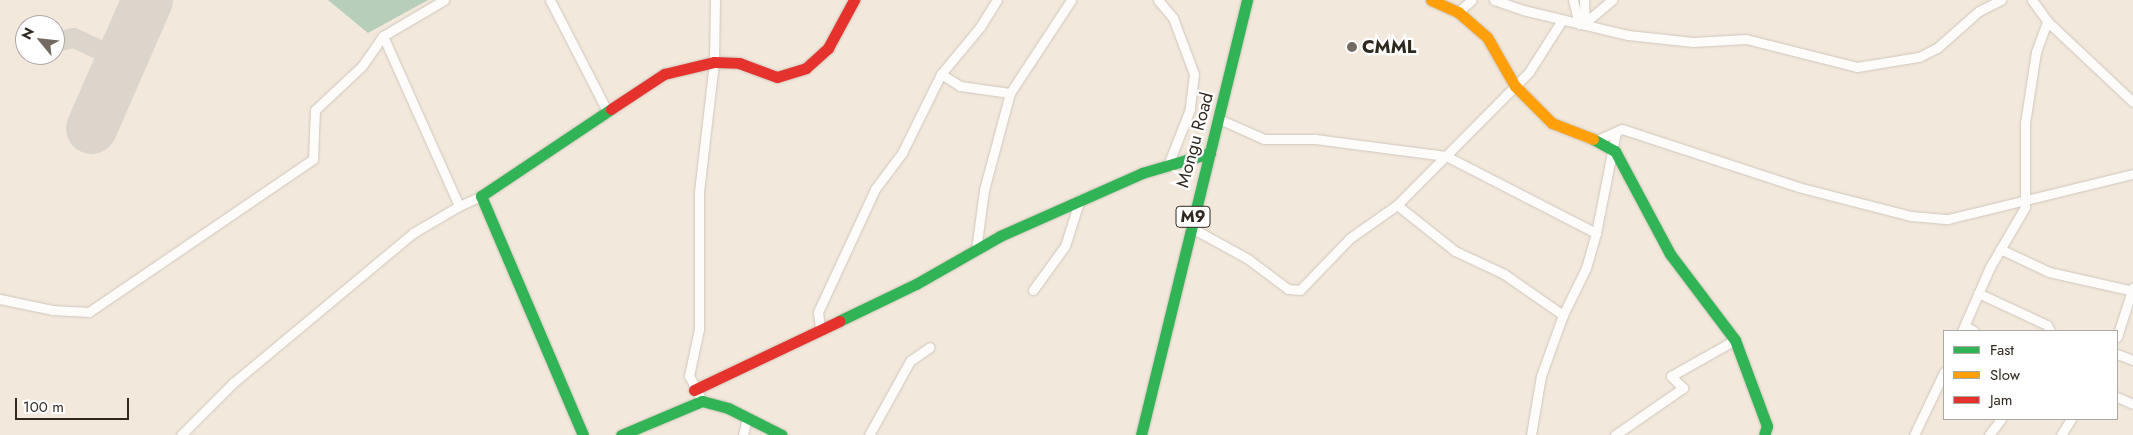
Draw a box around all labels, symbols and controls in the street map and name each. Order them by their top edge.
north arrow [15,15,65,65]
text: N [16,24,39,43]
place label: CMML [1362,36,1416,58]
marker: CMML [1346,41,1358,53]
street label: Mongu Road [1172,90,1218,190]
road number: M9 [1176,203,1210,230]
legend [1943,330,2118,420]
text: Fast [1990,339,2014,361]
text: Slow [1990,364,2020,386]
scale bar [18,388,131,420]
text: Jam [1990,389,2013,411]
text: 100 m [23,396,64,418]

